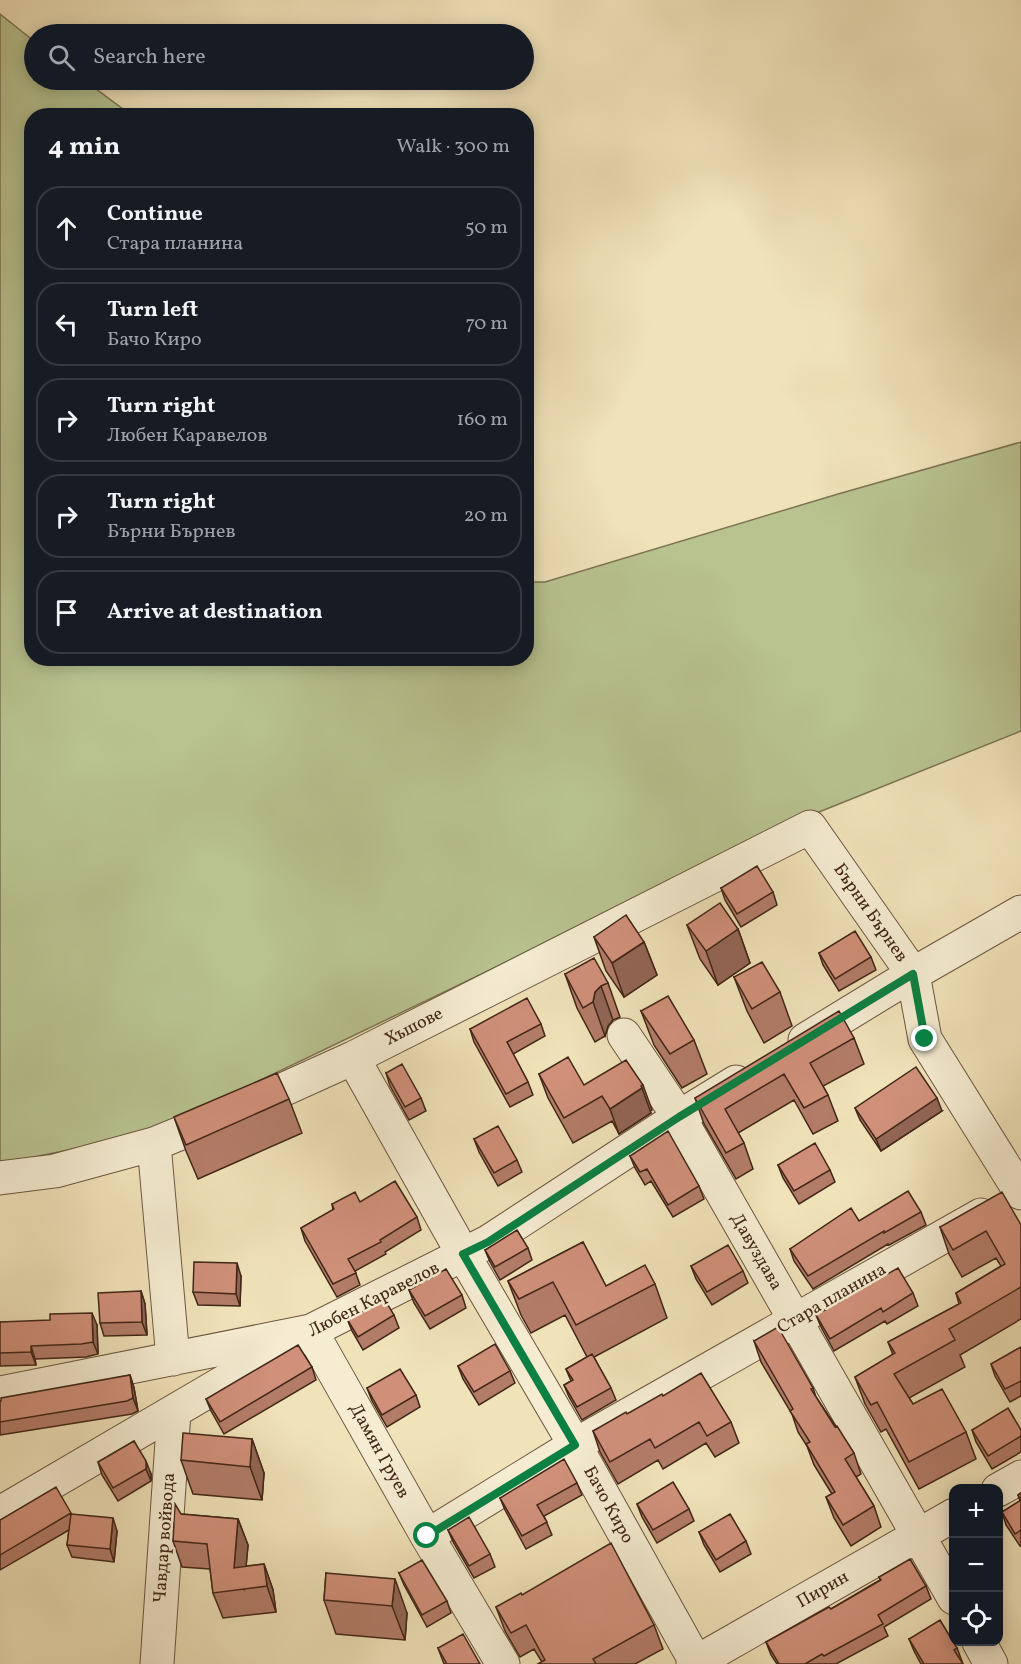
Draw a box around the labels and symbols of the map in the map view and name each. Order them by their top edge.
street label: Бърни Бърнев [827,858,913,968]
street label: Хъшове [380,1002,448,1052]
route end [911,1025,937,1051]
street label: Давуздава [724,1209,788,1295]
street label: Любен Каравелов [304,1256,444,1344]
street label: Стара планина [773,1258,891,1340]
street label: Дамян Груев [343,1399,415,1503]
street label: Бачо Киро [576,1462,640,1548]
street label: Чавдар войвода [148,1472,182,1604]
route start [413,1522,439,1548]
street label: Пирин [792,1565,854,1615]

